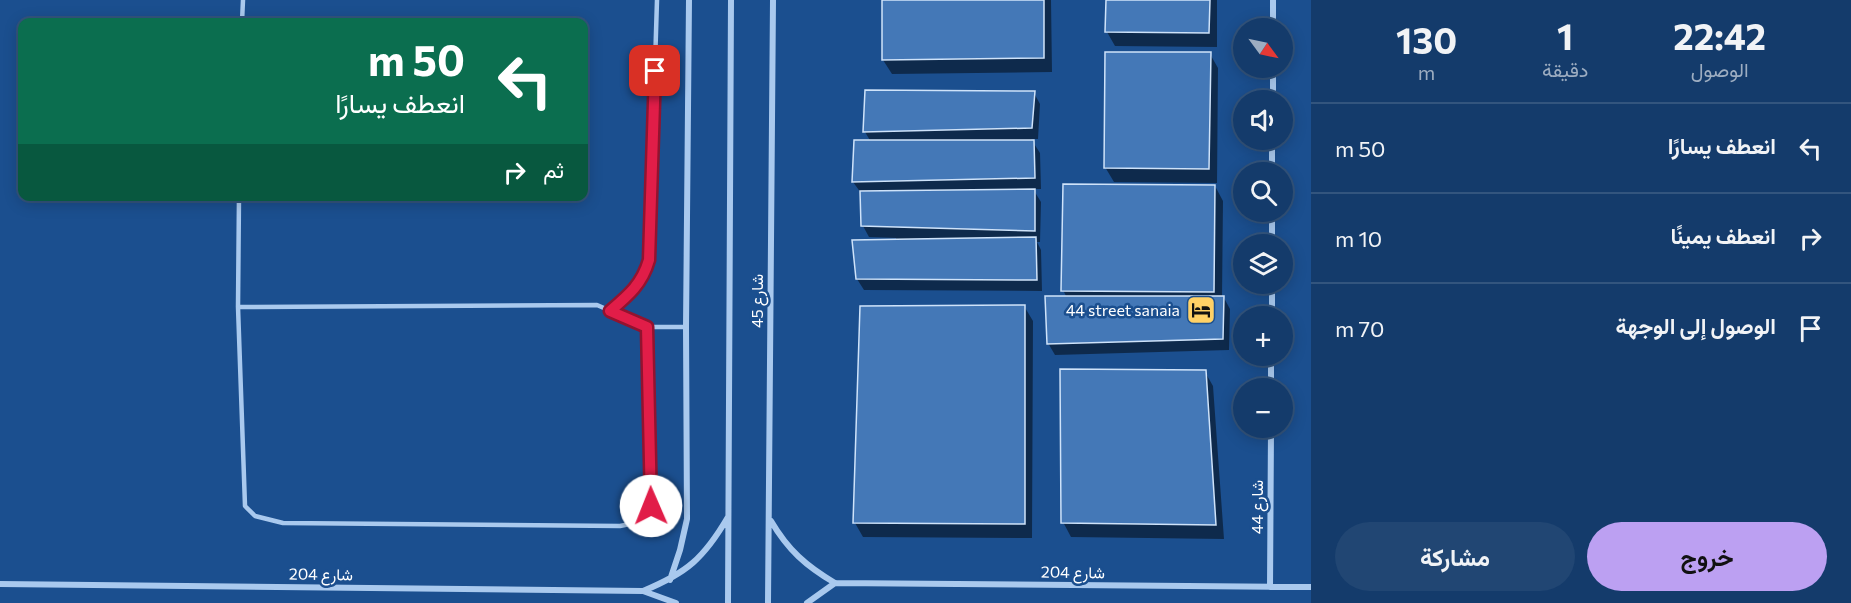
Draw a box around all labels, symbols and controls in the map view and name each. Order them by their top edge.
text: 1 [1557,13,1573,57]
text: 22:42 [1673,13,1766,57]
text: 130 [1396,17,1457,61]
north arrow [1233,18,1293,78]
map controls [1233,18,1293,438]
text: 50 m [368,33,465,85]
icon: left [486,42,564,120]
pin [629,45,680,96]
icon: arrive [638,54,671,87]
text: دقيقة [1542,57,1588,81]
text: الوصول [1691,57,1749,81]
text: m [1418,60,1435,84]
text: انعطف يسارًا [335,86,465,119]
button: sound [1233,90,1293,150]
text: انعطف يسارًا [1668,132,1776,159]
icon: left [1794,132,1827,165]
text: 50 m [1335,135,1385,162]
icon: right [498,156,531,189]
text: ثم [543,156,564,183]
button: search [1233,162,1293,222]
text: انعطف يمينًا [1670,222,1776,249]
icon: right [1794,222,1827,255]
text: 10 m [1335,225,1382,252]
button: layers [1233,234,1293,294]
street label: شارع 45 [747,274,769,328]
hotel icon: 44 street sanaia [1185,294,1217,326]
place label: 44 street sanaia [1066,300,1180,319]
button: + [1233,306,1293,366]
text: الوصول إلى الوجهة [1616,312,1776,339]
icon: arrive [1794,312,1827,345]
text: 70 m [1335,315,1384,342]
button: − [1233,378,1293,438]
position arrow [619,474,683,538]
street label: شارع 44 [1247,480,1269,534]
button: مشاركة [1335,522,1575,591]
button: خروج [1587,522,1827,591]
street label: شارع 204 [1041,561,1105,585]
street label: شارع 204 [289,563,353,587]

